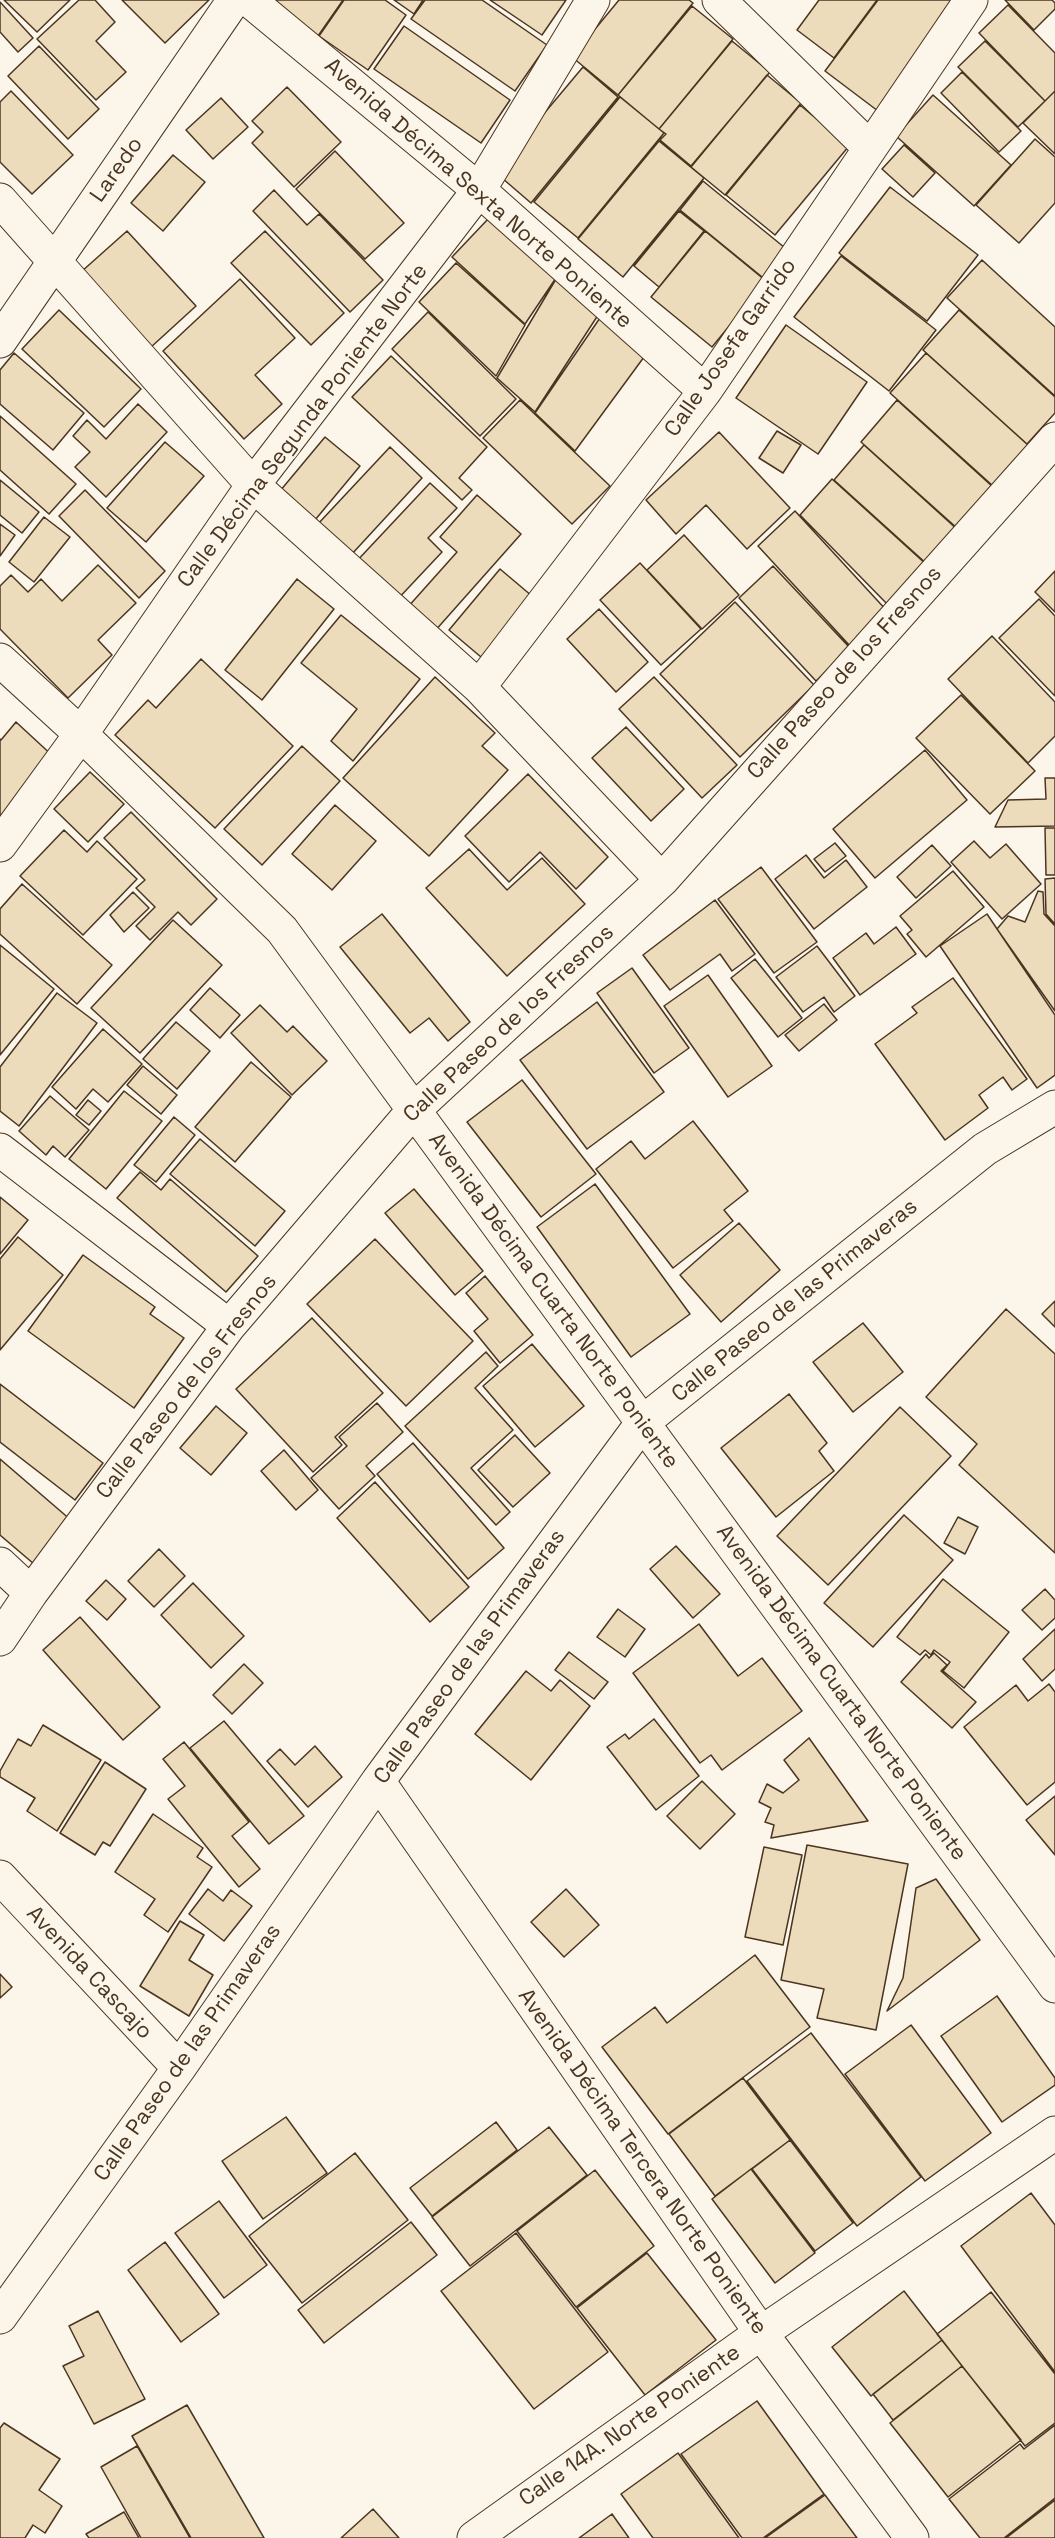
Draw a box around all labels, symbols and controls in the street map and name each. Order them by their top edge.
street label: Avenida Décima Sexta Norte Poniente [319,53,637,335]
street label: Laredo [85,132,149,208]
street label: Calle Josefa Garrido [660,254,802,442]
street label: Calle Décima Segunda Poniente Norte [172,259,434,593]
street label: Calle Paseo de los Fresnos [742,561,948,785]
street label: Calle Paseo de los Fresnos [398,920,620,1128]
street label: Avenida Décima Cuarta Norte Poniente [422,1128,684,1474]
street label: Calle Paseo de las Primaveras [667,1194,923,1408]
street label: Calle Paseo de los Fresnos [91,1269,283,1505]
street label: Avenida Décima Cuarta Norte Poniente [710,1520,972,1866]
street label: Calle Paseo de las Primaveras [369,1525,571,1789]
street label: Avenida Cascajo [21,1901,157,2045]
street label: Calle Paseo de las Primaveras [89,1919,287,2187]
street label: Avenida Décima Tercera Norte Poniente [512,1984,772,2340]
street label: Calle 14A. Norte Poniente [515,2340,745,2512]

